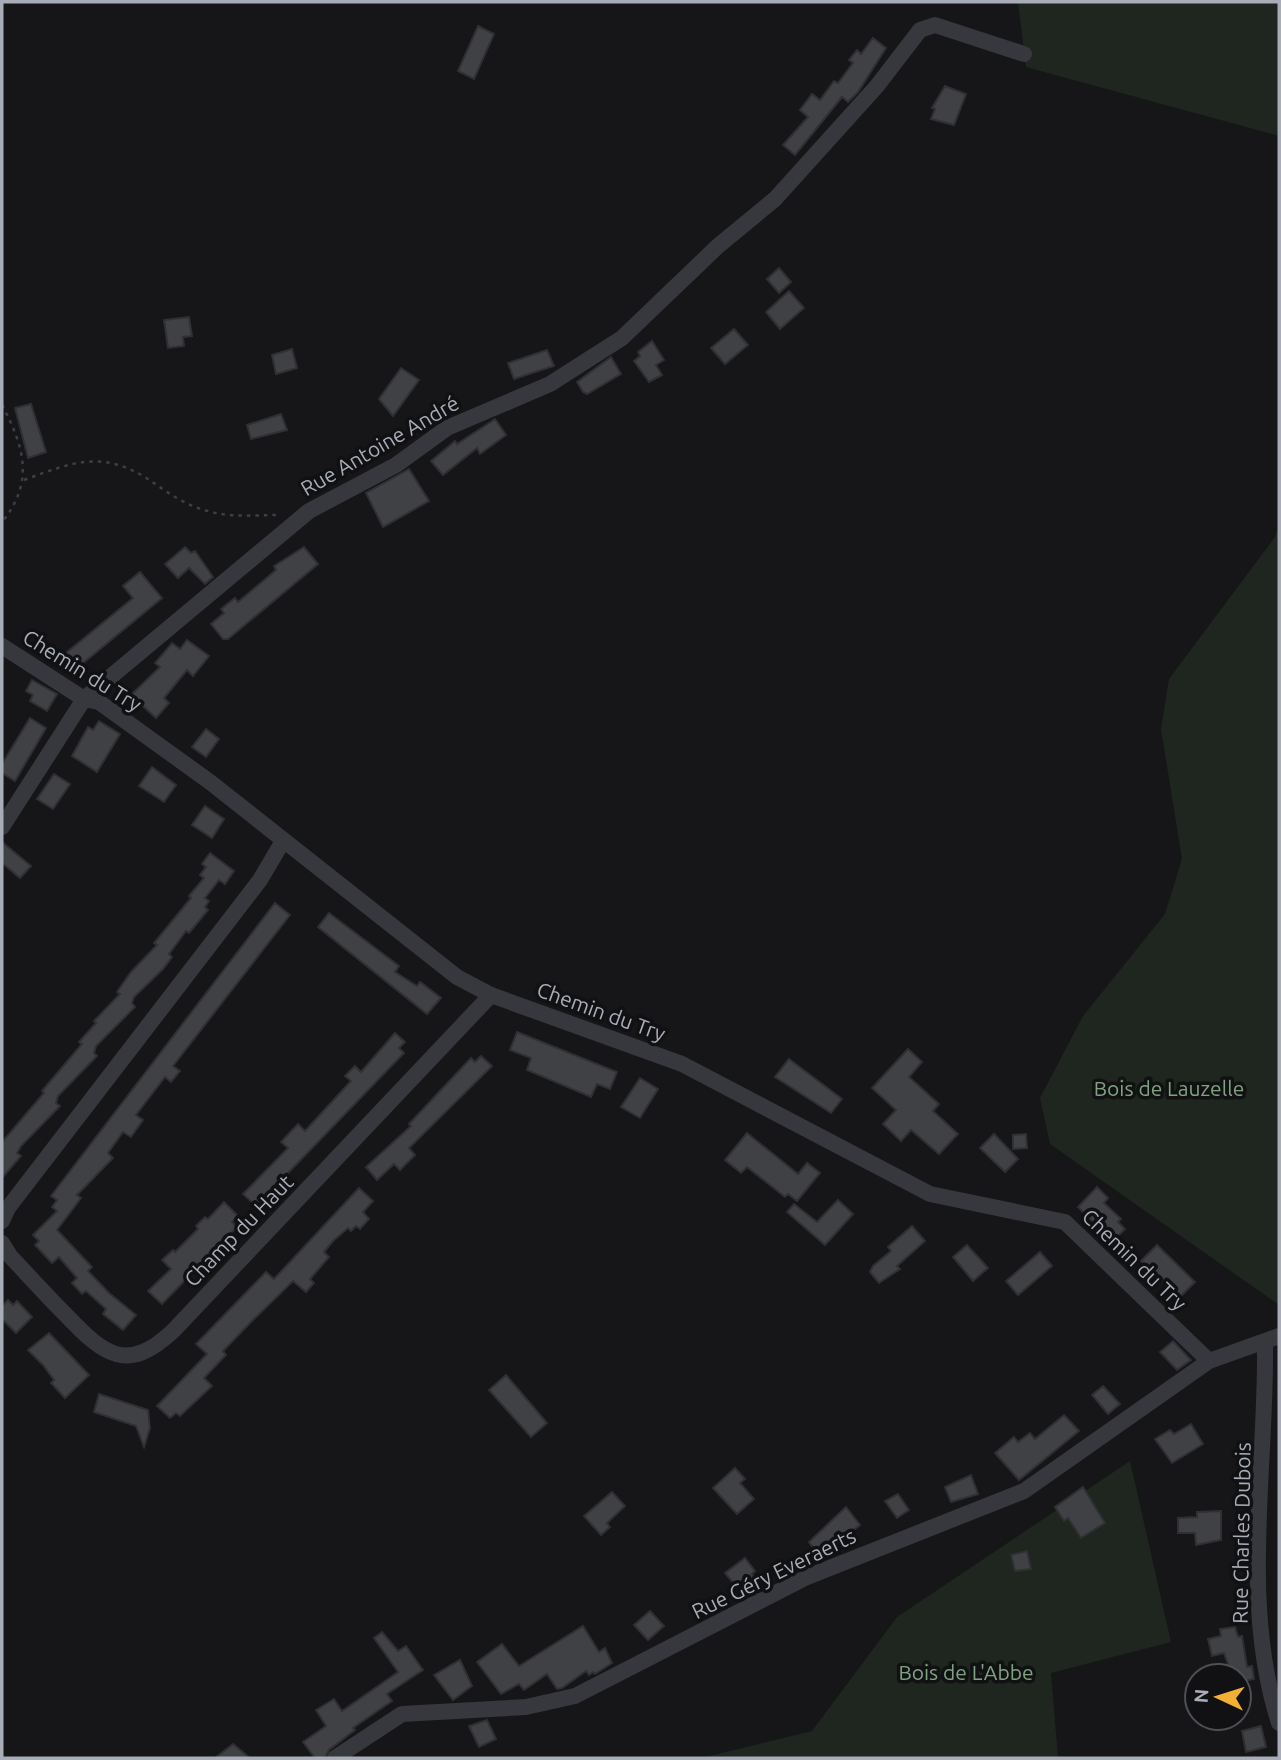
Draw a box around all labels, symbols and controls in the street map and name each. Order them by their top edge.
street label: Rue Antoine André [296,390,463,500]
street label: Chemin du Try [19,624,146,716]
street label: Chemin du Try [534,977,669,1045]
park label: Bois de Lauzelle [1094,1076,1244,1100]
street label: Champ du Haut [179,1170,297,1291]
street label: Chemin du Try [1078,1204,1192,1315]
street label: Rue Charles Dubois [1227,1442,1255,1624]
street label: Rue Géry Everaerts [688,1523,859,1623]
park label: Bois de L'Abbe [898,1660,1034,1684]
north arrow [1183,1662,1253,1732]
text: N [1190,1688,1213,1704]

